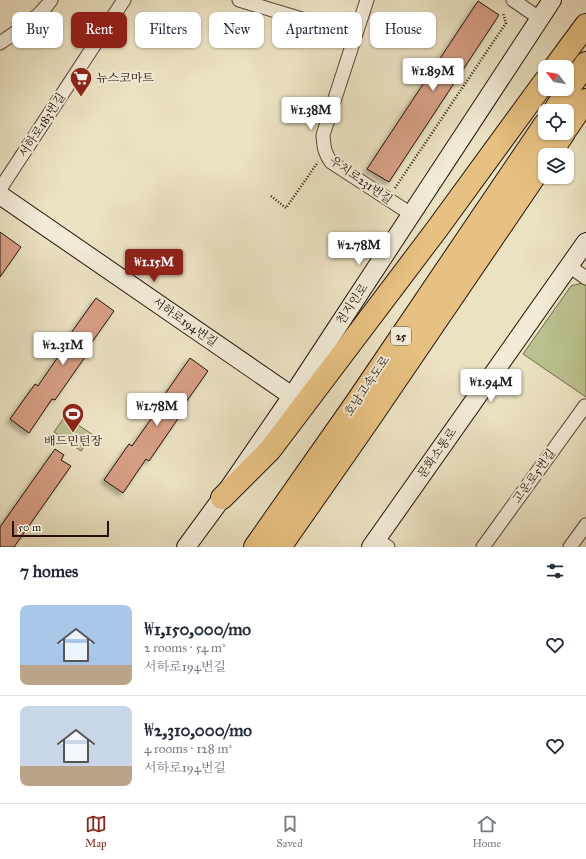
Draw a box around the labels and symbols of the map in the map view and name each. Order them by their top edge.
pin: ₩1.89M [400,58,466,92]
north arrow [538,60,574,96]
supermarket icon: 뉴스코마트 [68,65,94,98]
place label: 뉴스코마트 [96,71,154,85]
street label: 서하로183번길 [16,90,68,160]
pin: ₩1.38M [278,97,344,131]
street label: 우치로231번길 [327,153,395,207]
pin: ₩2.78M [326,232,392,266]
pin: ₩1.15M [121,249,187,283]
street label: 천지인로 [333,281,371,327]
street label: 서하로194번길 [150,295,220,349]
road number: 25 [391,327,411,345]
pin: ₩2.31M [30,332,96,366]
street label: 호남고속도로 [342,353,392,419]
pin: ₩1.94M [458,369,524,403]
pin: ₩1.78M [124,393,190,427]
sports icon: 배드민턴장 [60,401,86,434]
street label: 문화소통로 [415,425,460,481]
place label: 배드민턴장 [44,434,102,448]
street label: 고운로5번길 [510,446,558,506]
scale bar [12,519,109,538]

